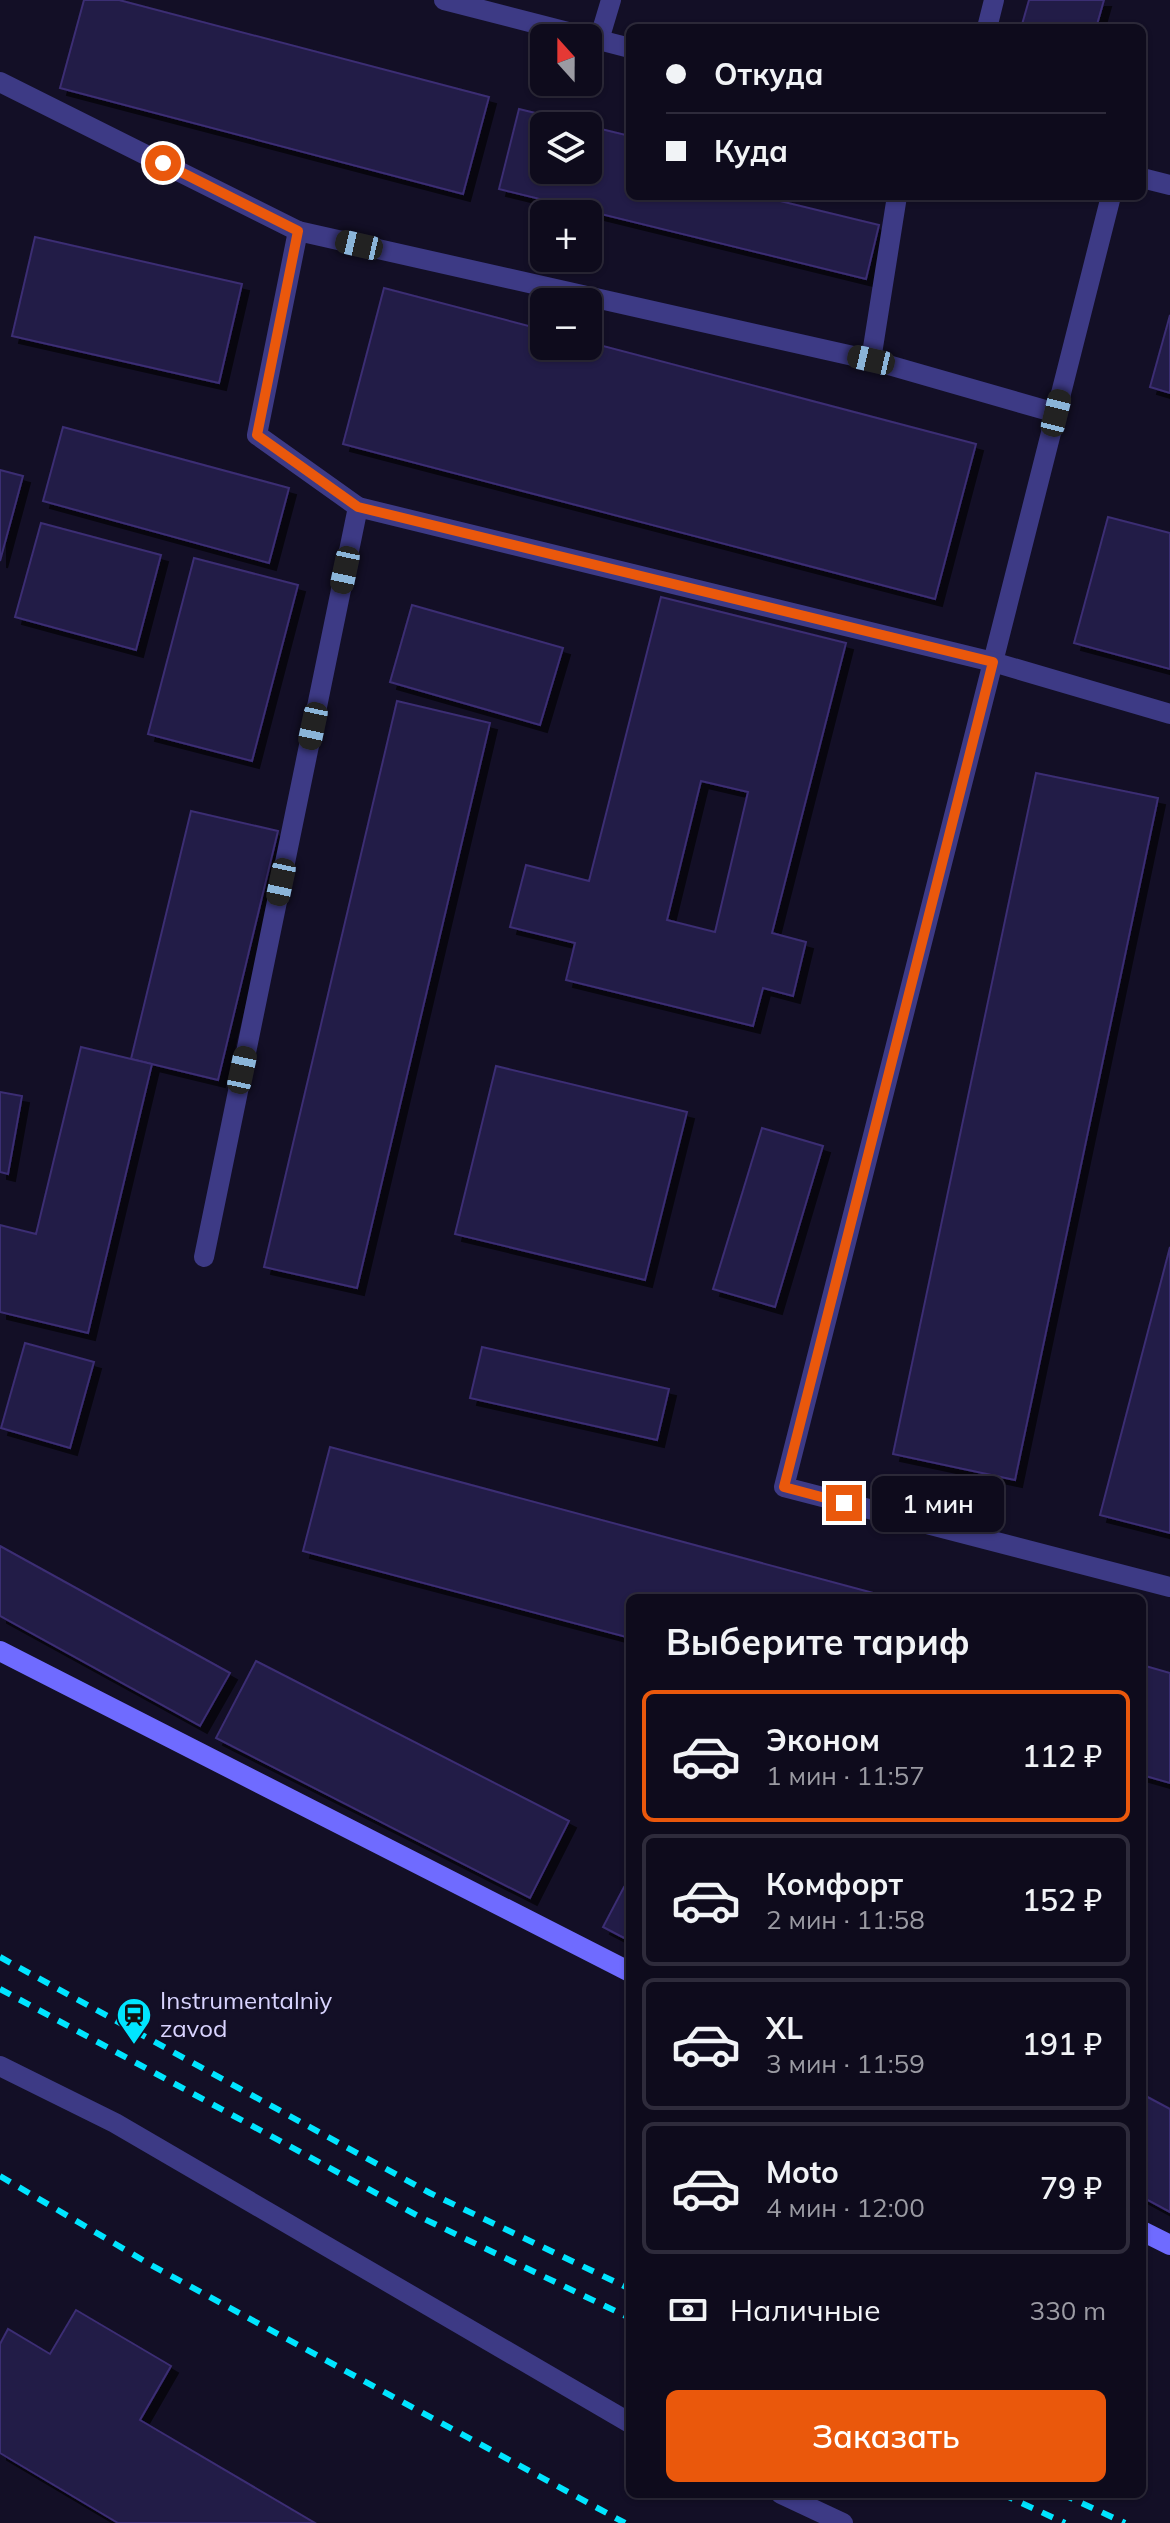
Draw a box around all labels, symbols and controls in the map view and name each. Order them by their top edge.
north arrow [530,24,602,96]
map controls [530,24,602,360]
text: Откуда [714,55,824,93]
button: layers [530,112,602,184]
text: Куда [714,132,788,170]
route start [145,145,181,181]
button: + [530,200,602,272]
car [333,228,385,262]
button: − [530,288,602,360]
car [845,343,897,377]
car [1039,387,1073,439]
car [328,544,362,596]
car [296,700,330,752]
car [264,856,298,908]
car [225,1044,259,1096]
callout: 1 мин [872,1475,1004,1531]
route end [826,1485,862,1521]
text: 1 мин [902,1487,974,1520]
text: Выберите тариф [666,1619,970,1664]
icon: car [670,1720,742,1792]
text: Эконом [766,1721,880,1759]
text: 112 ₽ [1022,1737,1102,1775]
text: 1 мин · 11:57 [766,1759,925,1792]
icon: car [670,1864,742,1936]
text: Комфорт [766,1865,903,1903]
text: 152 ₽ [1022,1881,1102,1919]
text: 2 мин · 11:58 [766,1903,925,1936]
place label: Instrumentalniy zavod [160,1985,333,2043]
station icon: Instrumentalniy zavod [115,1996,153,2046]
icon: car [670,2008,742,2080]
text: XL [766,2009,803,2047]
text: 191 ₽ [1022,2025,1102,2063]
text: 3 мин · 11:59 [766,2047,925,2080]
icon: car [670,2152,742,2224]
text: Moto [766,2153,839,2191]
text: 79 ₽ [1040,2169,1102,2207]
text: 4 мин · 12:00 [766,2191,925,2224]
icon: cash [666,2288,710,2332]
text: Наличные [730,2291,881,2329]
text: 330 m [1030,2294,1106,2327]
button: Заказать [666,2390,1106,2482]

